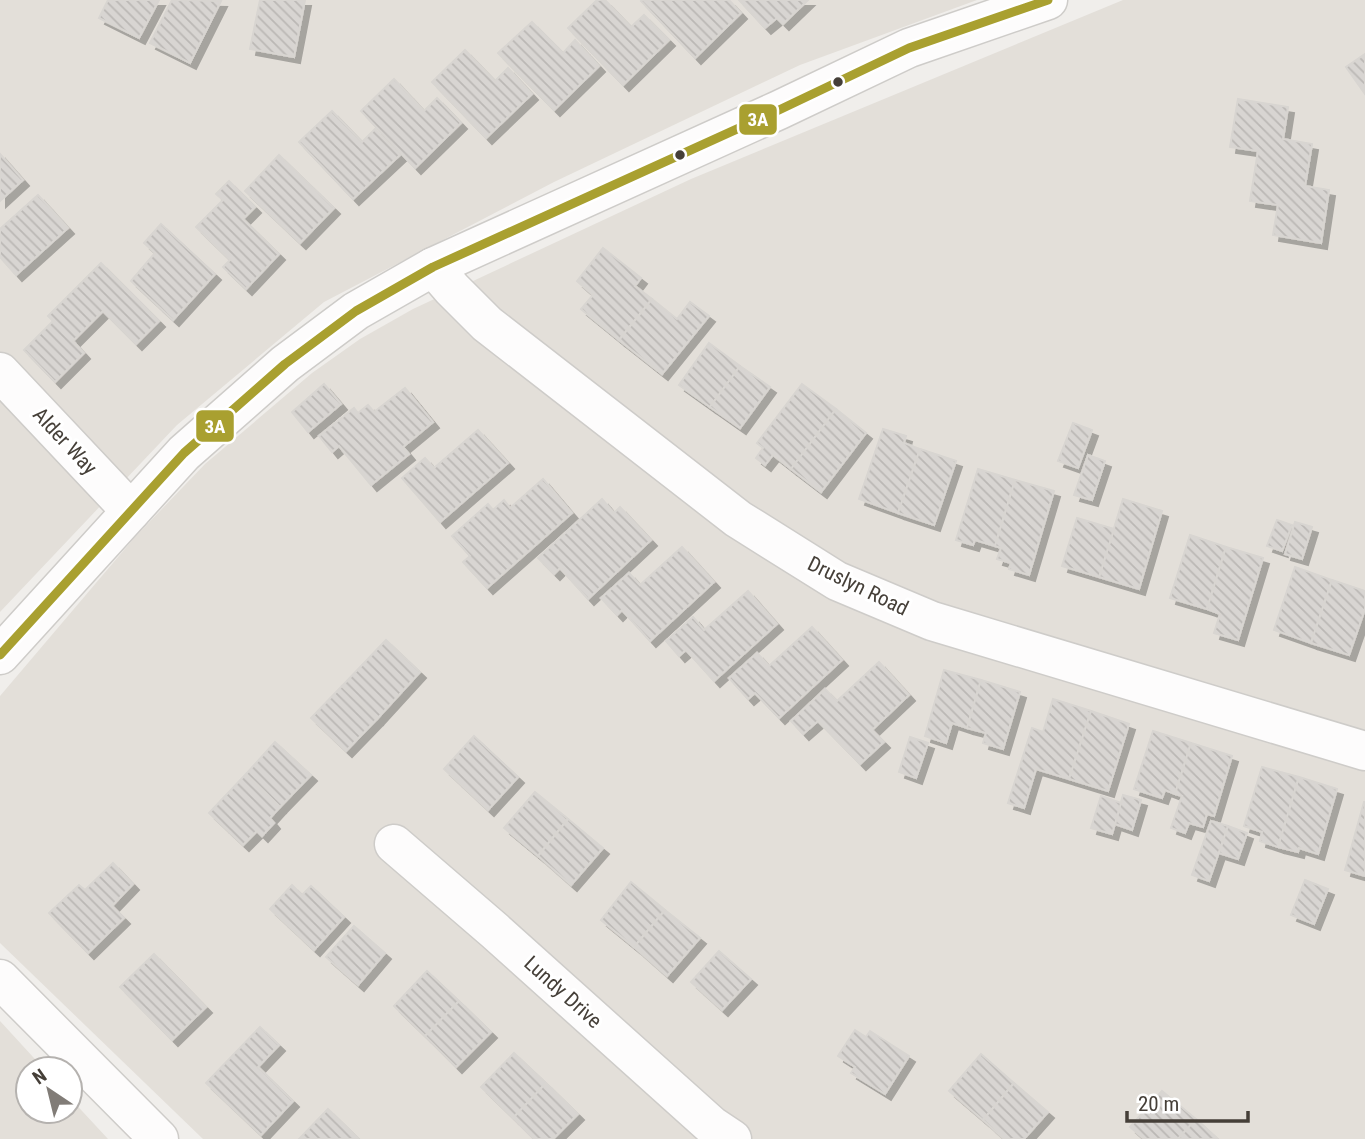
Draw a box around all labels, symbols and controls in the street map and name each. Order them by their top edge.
unlabelled marker [831,75,845,89]
line badge: 3A [738,103,778,136]
text: 3A [748,108,769,131]
unlabelled marker [673,148,687,162]
street label: Alder Way [28,403,102,480]
line badge: 3A [195,409,235,443]
text: 3A [205,415,226,438]
street label: Druslyn Road [804,551,912,621]
street label: Lundy Drive [519,951,607,1033]
north arrow [14,1055,84,1125]
text: N [28,1064,51,1089]
scale bar [1127,1080,1248,1124]
text: 20 m [1138,1092,1179,1116]

